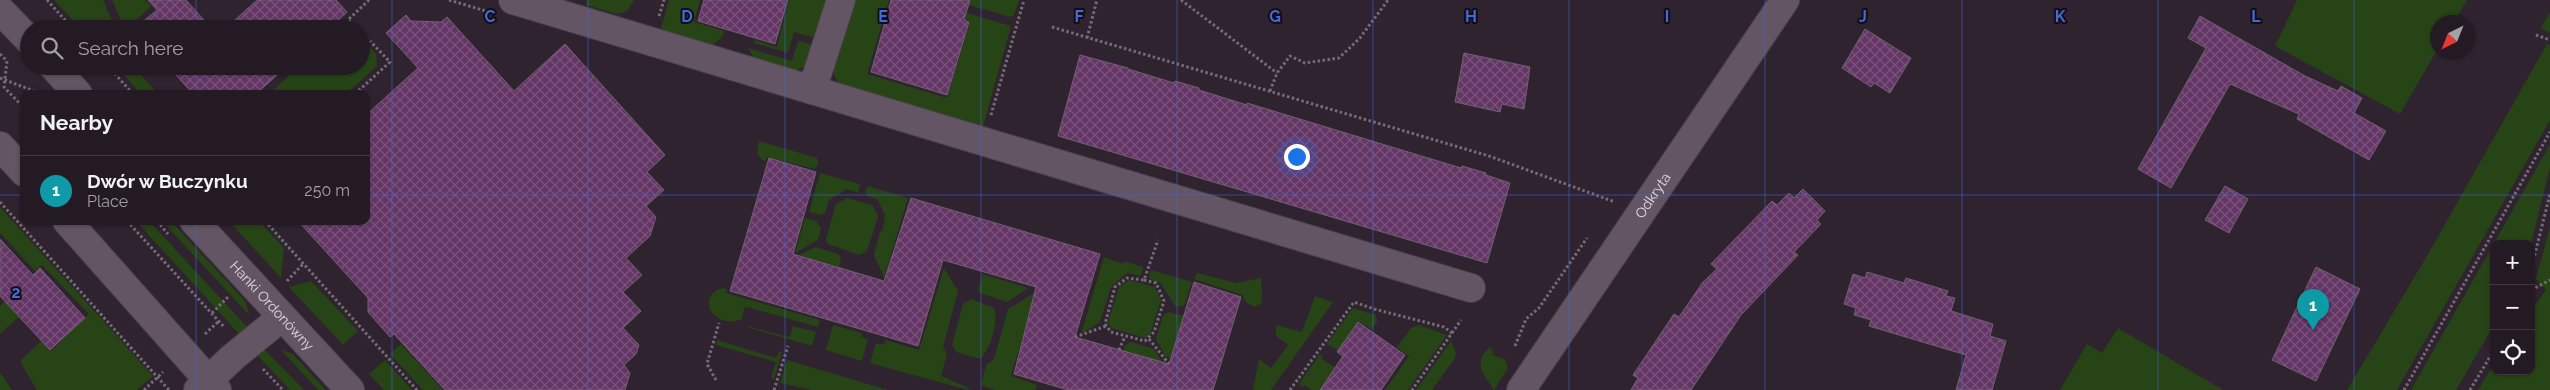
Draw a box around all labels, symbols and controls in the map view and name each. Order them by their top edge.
text: C [485,7,496,26]
text: D [681,7,693,26]
text: E [878,7,888,26]
text: F [1074,7,1084,26]
text: G [1269,7,1281,26]
text: H [1465,7,1477,26]
text: I [1665,7,1669,26]
text: J [1859,7,1867,26]
text: K [2055,7,2066,26]
text: L [2251,7,2261,26]
north arrow [2430,15,2475,60]
search box [20,20,370,75]
icon: search [38,34,66,62]
text: Search here [78,37,184,59]
text: Nearby [40,110,113,135]
your location [1284,144,1310,170]
text: Dwór w Buczynku [87,170,248,192]
street label: Odkryta [1632,170,1674,221]
text: 1 [52,181,60,200]
text: 250 m [304,181,350,200]
text: Place [87,192,128,211]
map controls [2490,240,2535,375]
button: + [2490,240,2535,285]
street label: Hanki Ordonówny [227,258,317,354]
text: 2 [11,283,21,302]
button: − [2490,285,2535,330]
pin: 1 [2297,289,2329,330]
button: locate [2490,330,2535,375]

